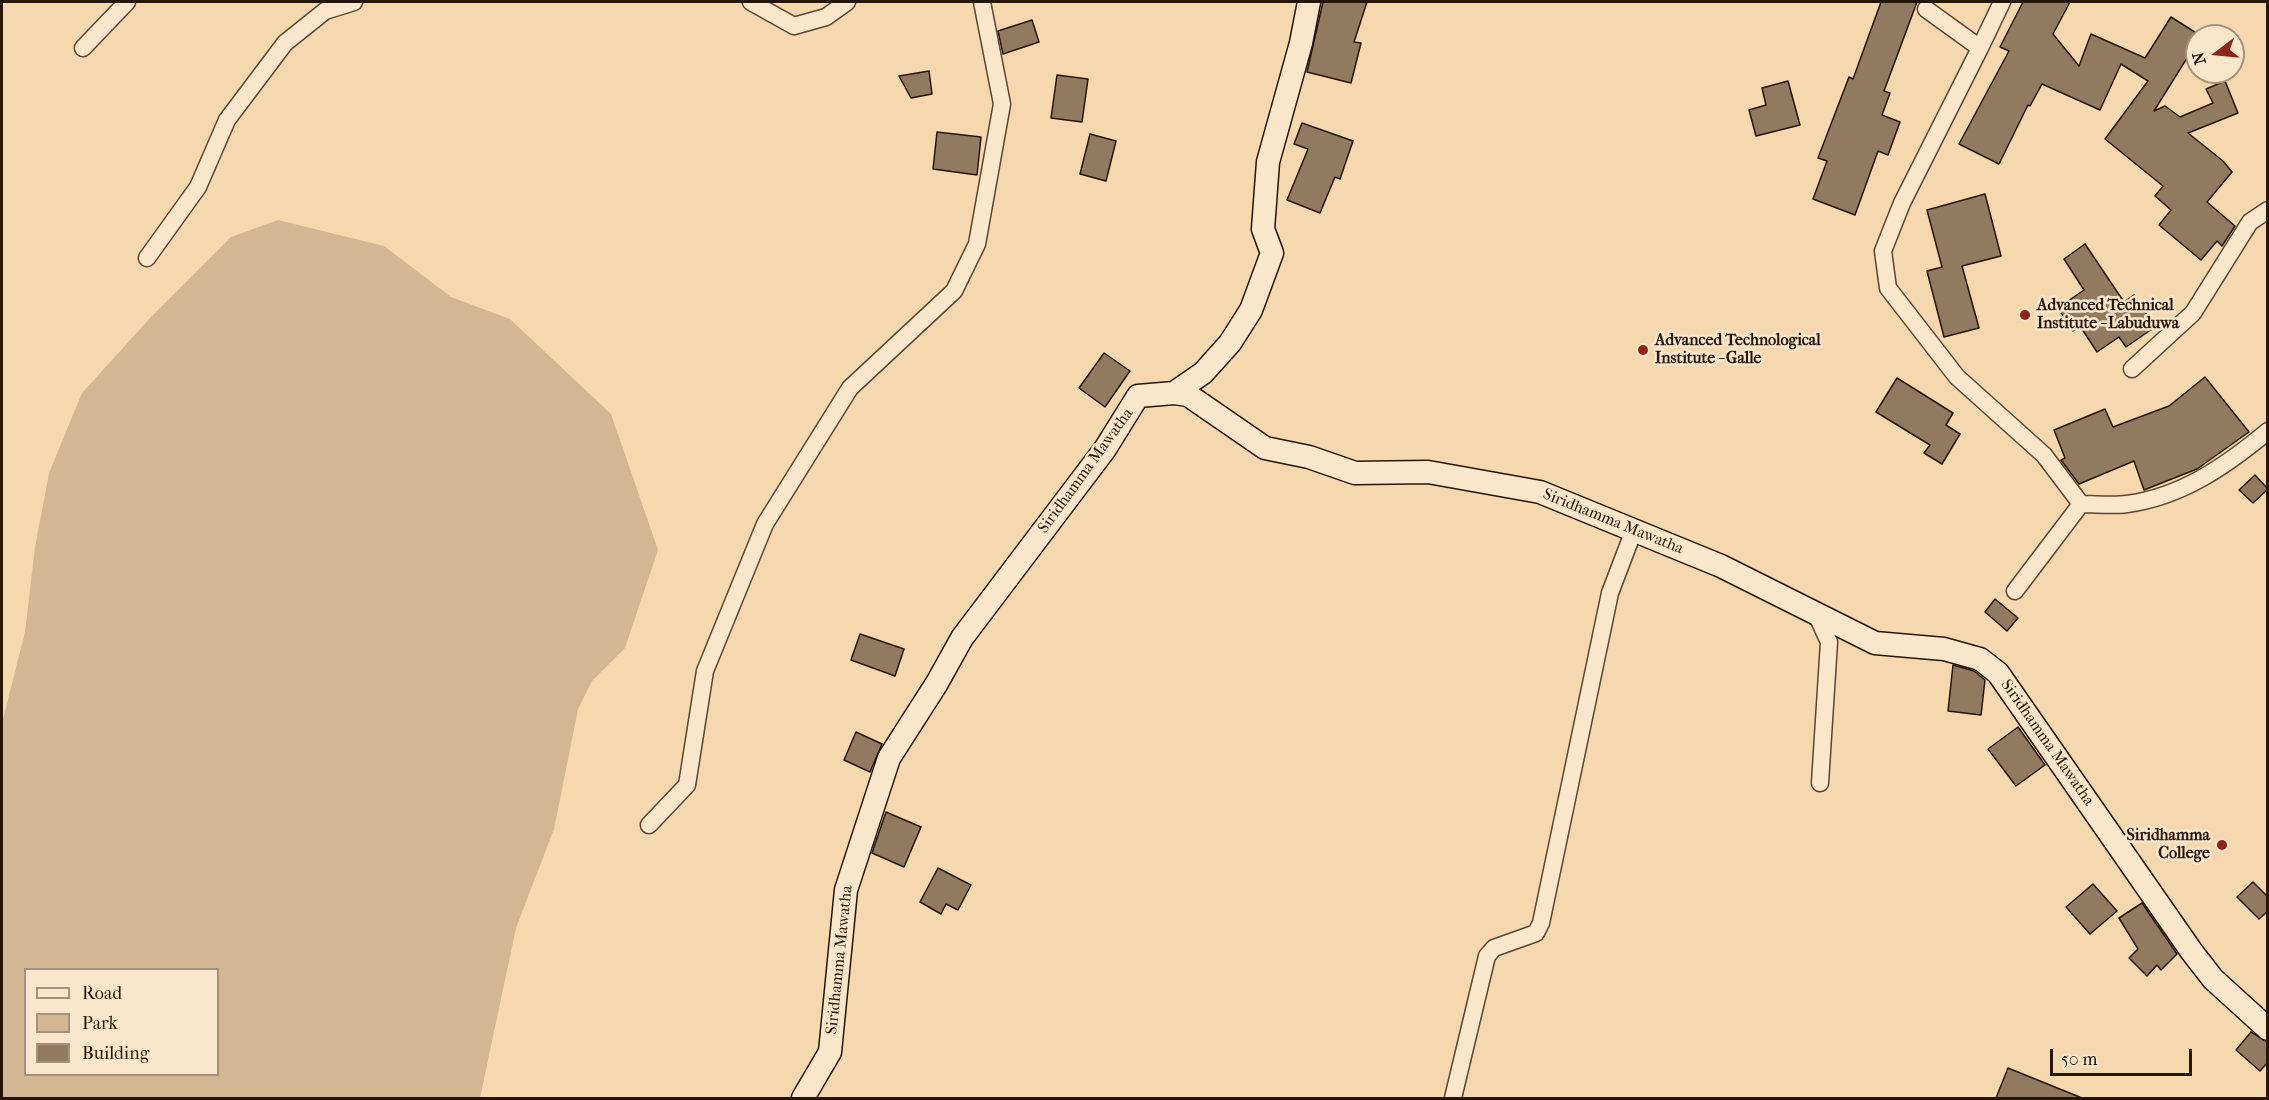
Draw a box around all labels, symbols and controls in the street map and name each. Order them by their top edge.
north arrow [2185,24,2245,84]
text: N [2188,50,2210,67]
place label: Advanced Technical Institute - Labuduwa [2037,296,2179,334]
marker: Advanced Technical Institute - Labuduwa [2018,308,2032,322]
place label: Advanced Technological Institute - Galle [1655,331,1821,369]
marker: Advanced Technological Institute - Galle [1636,343,1650,357]
street label: Siridhamma Mawatha [1034,405,1138,537]
street label: Siridhamma Mawatha [1540,485,1686,559]
street label: Siridhamma Mawatha [1996,676,2098,810]
place label: Siridhamma College [2127,826,2210,864]
marker: Siridhamma College [2215,838,2229,852]
street label: Siridhamma Mawatha [823,884,857,1036]
legend [24,968,219,1076]
text: Road [82,983,122,1004]
text: Park [82,1013,118,1034]
scale bar [2053,1037,2196,1075]
text: Building [82,1043,149,1064]
text: 50 m [2061,1049,2097,1070]

